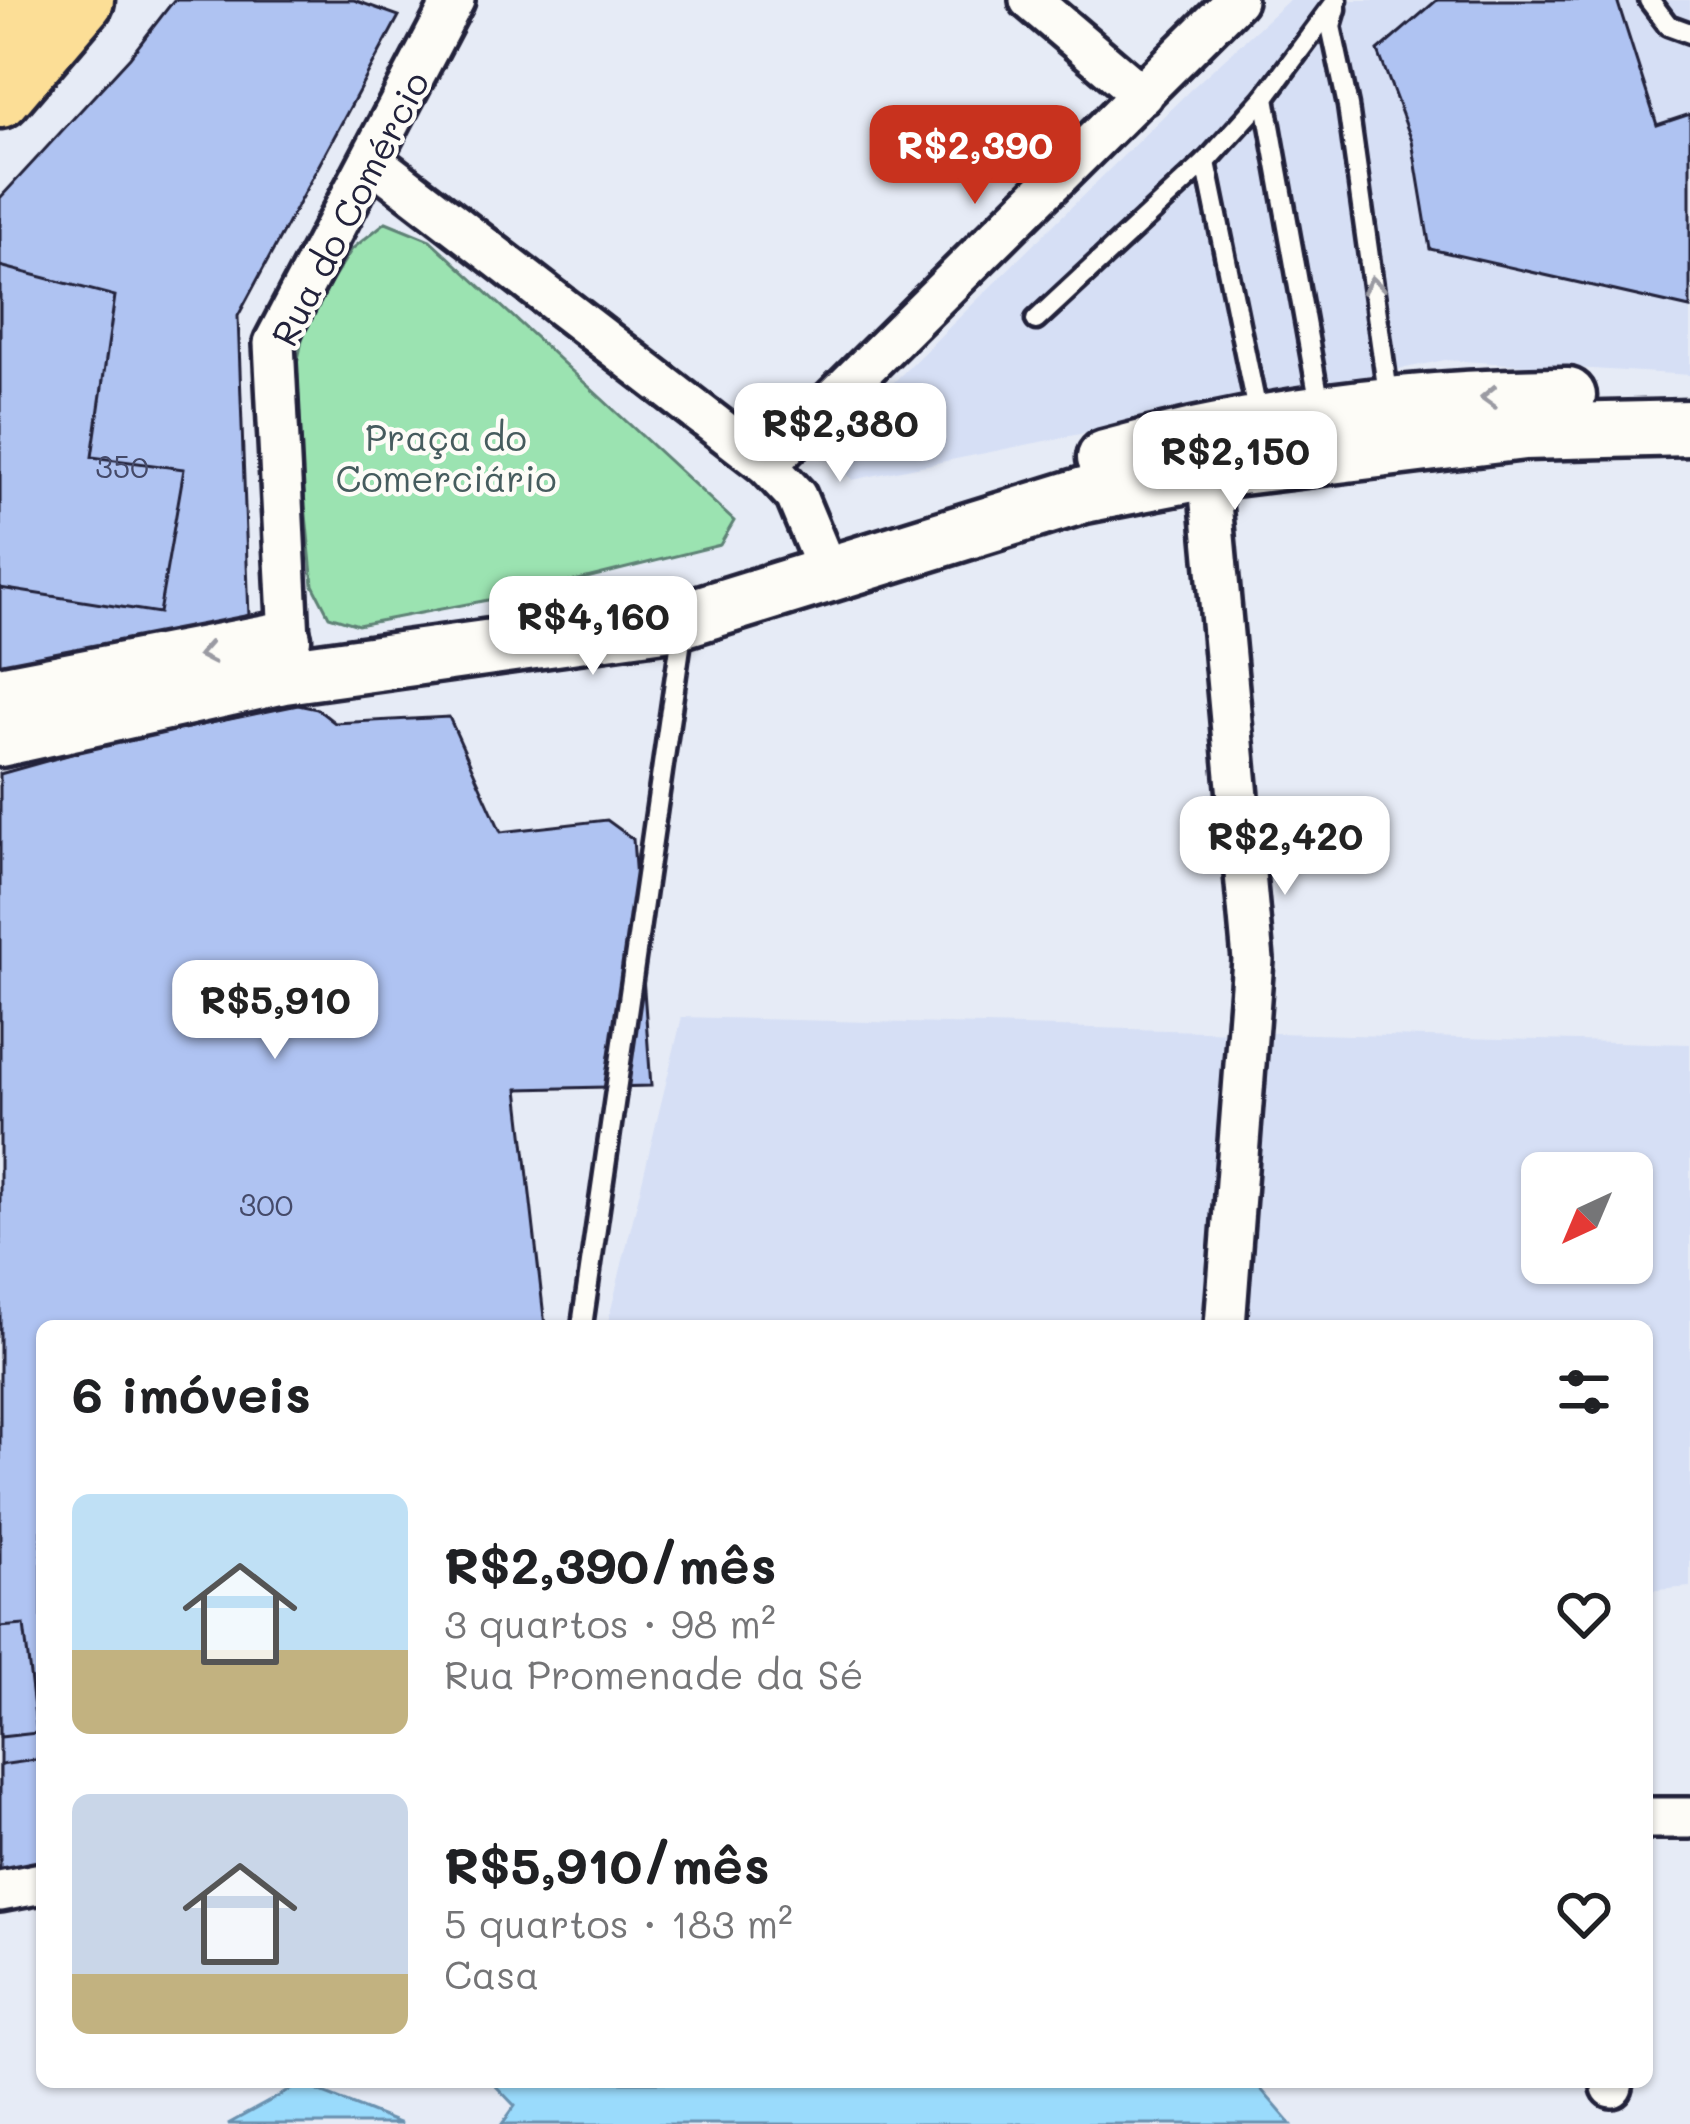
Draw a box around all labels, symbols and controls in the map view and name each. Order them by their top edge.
street label: Rua do Comércio [259,63,439,353]
pin: R$2,390 [864,105,1086,207]
text: R$2,390 [897,118,1053,169]
one-way arrow [1361,275,1387,295]
pin: R$2,380 [729,383,951,485]
one-way arrow [1479,384,1498,410]
text: R$2,380 [761,396,919,447]
pin: R$2,150 [1124,411,1346,513]
park label: Praça do Comerciário [335,413,557,501]
text: R$2,150 [1160,424,1310,475]
house number: 350 [95,446,149,486]
pin: R$4,160 [482,576,704,678]
text: R$4,160 [516,589,670,640]
one-way arrow [196,640,216,666]
pin: R$2,420 [1174,796,1396,898]
text: R$2,420 [1207,809,1363,860]
pin: R$5,910 [164,960,386,1062]
text: R$5,910 [199,973,351,1024]
north arrow [1521,1152,1653,1284]
map controls [1521,1152,1653,1284]
house number: 300 [239,1184,293,1224]
text: 6 imóveis [72,1359,311,1426]
icon: filters [1551,1359,1617,1425]
text: R$2,390/mês [444,1530,776,1597]
icon: home [168,1542,312,1686]
icon: heart [1551,1581,1617,1647]
text: 3 quartos · 98 m² [444,1597,776,1648]
text: Rua Promenade da Sé [444,1648,864,1699]
text: R$5,910/mês [444,1830,770,1897]
icon: home [168,1842,312,1986]
icon: heart [1551,1881,1617,1947]
text: 5 quartos · 183 m² [444,1897,793,1948]
text: Casa [444,1948,539,1999]

